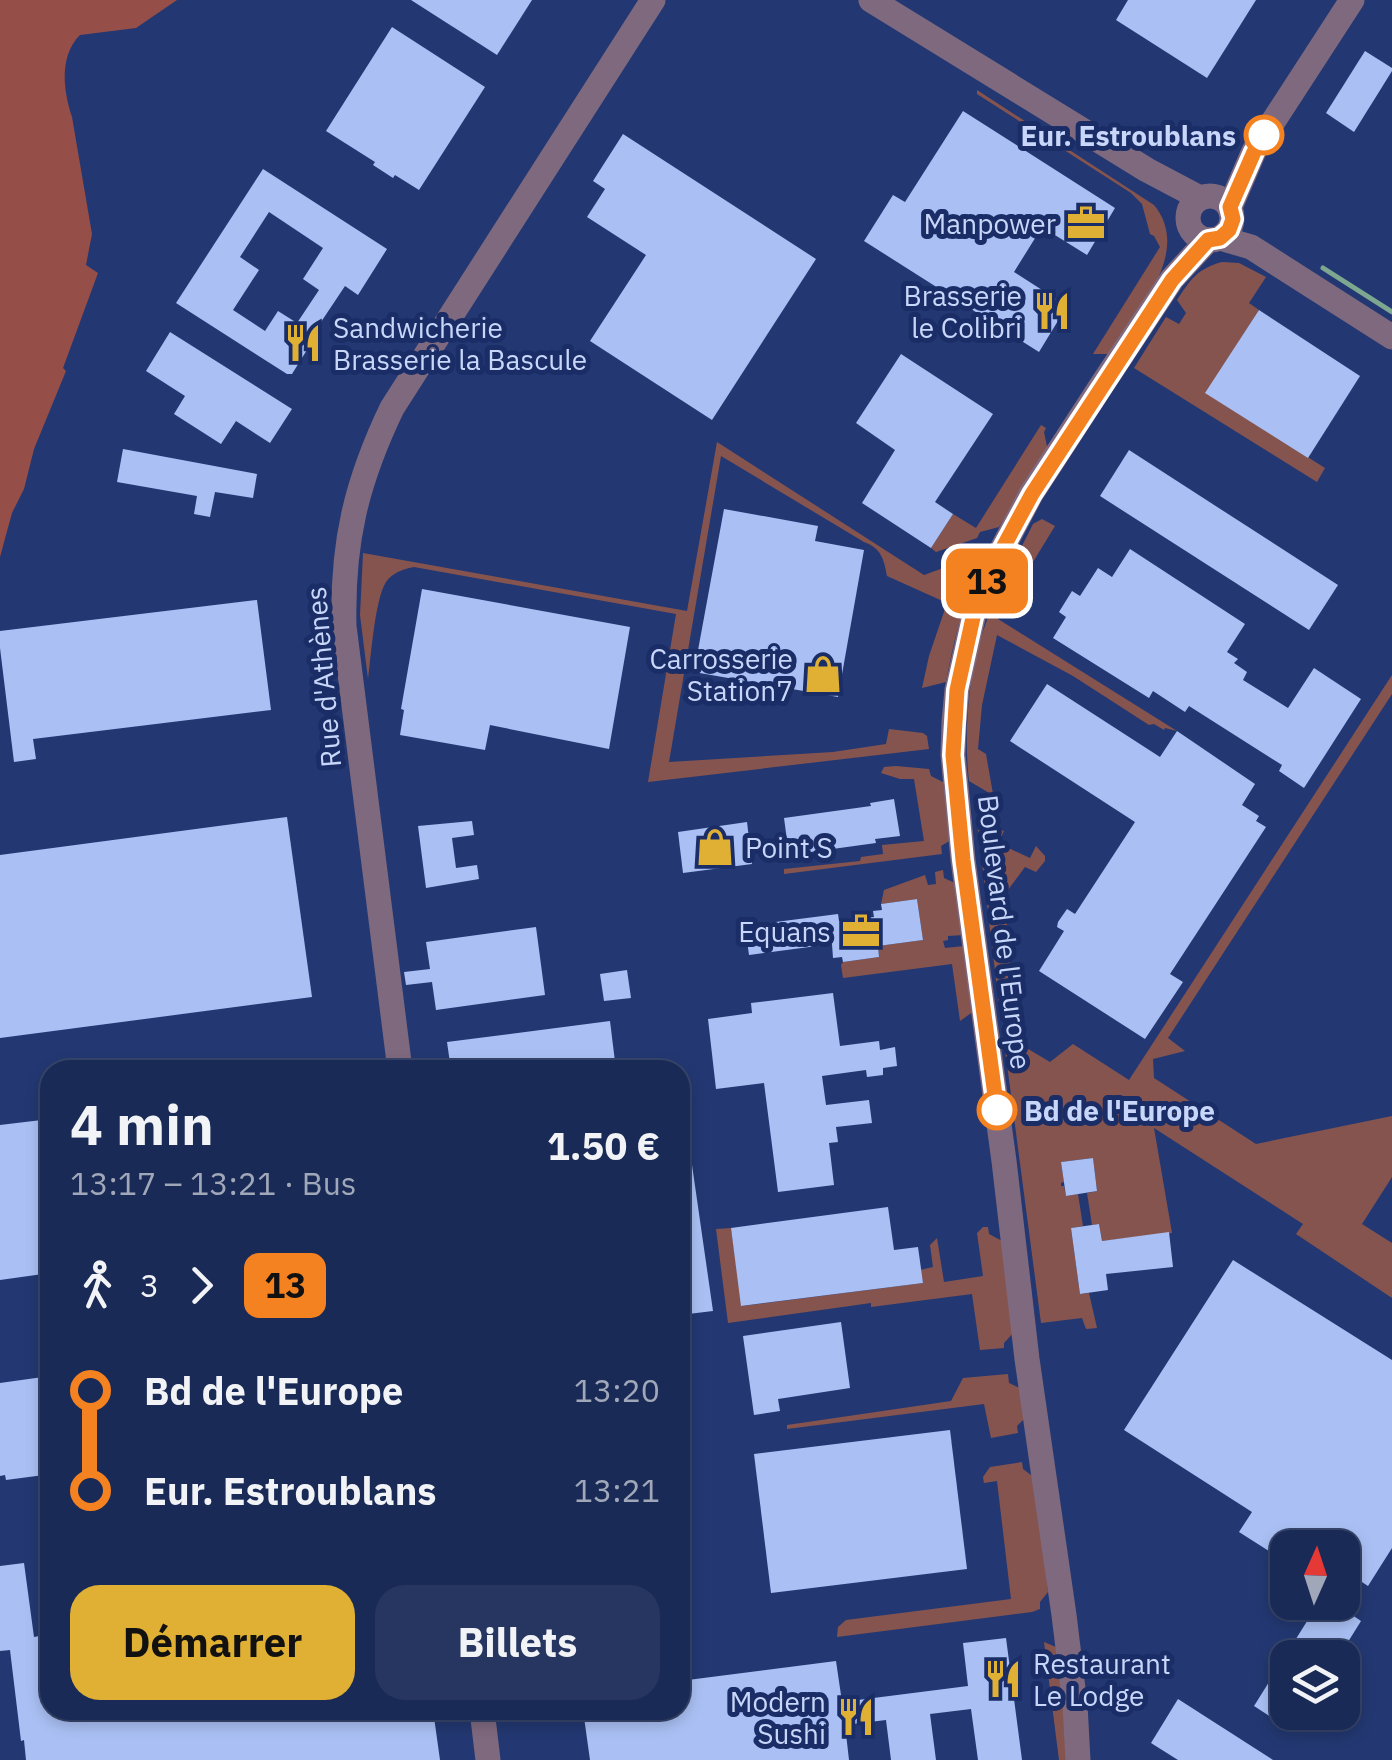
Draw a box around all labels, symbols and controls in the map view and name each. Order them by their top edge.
marker: Eur. Estroublans [1245,116,1283,154]
place label: Eur. Estroublans [1020,117,1236,154]
office icon: Manpower [1065,202,1107,244]
place label: Manpower [924,205,1056,242]
place label: Brasserie le Colibri [903,277,1022,346]
restaurant icon: Brasserie le Colibri [1031,290,1073,332]
place label: Sandwicherie Brasserie la Bascule [333,309,587,378]
restaurant icon: Sandwicherie Brasserie la Bascule [282,322,324,364]
line badge: 13 [942,548,1032,614]
text: 13 [966,558,1008,604]
street label: Rue d'Athènes [297,585,349,769]
place label: Carrosserie Station7 [649,640,793,709]
shop icon: Carrosserie Station7 [802,653,844,695]
street label: Boulevard de l'Europe [970,793,1040,1071]
shop icon: Point S [694,826,736,868]
place label: Point S [745,829,833,866]
office icon: Equans [840,910,882,952]
place label: Equans [738,913,831,950]
text: 4 min [70,1089,214,1160]
marker: Bd de l'Europe [978,1091,1016,1129]
place label: Bd de l'Europe [1024,1092,1215,1129]
text: 1.50 € [547,1121,660,1170]
text: 13:17 – 13:21 · Bus [70,1162,356,1204]
icon: walk [70,1258,125,1313]
icon: forward [174,1258,229,1313]
text: 13 [264,1262,306,1308]
text: 3 [140,1264,159,1306]
text: Bd de l'Europe [144,1366,403,1415]
text: 13:20 [574,1369,660,1411]
text: Eur. Estroublans [144,1466,437,1515]
text: 13:21 [574,1469,660,1511]
north arrow [1270,1530,1360,1620]
map controls [1270,1530,1360,1730]
button: Démarrer [70,1585,355,1700]
button: Billets [375,1585,660,1700]
button: layers [1270,1640,1360,1730]
place label: Restaurant Le Lodge [1033,1645,1171,1714]
restaurant icon: Restaurant Le Lodge [982,1658,1024,1700]
place label: Modern Sushi [730,1683,826,1752]
restaurant icon: Modern Sushi [835,1696,877,1738]

